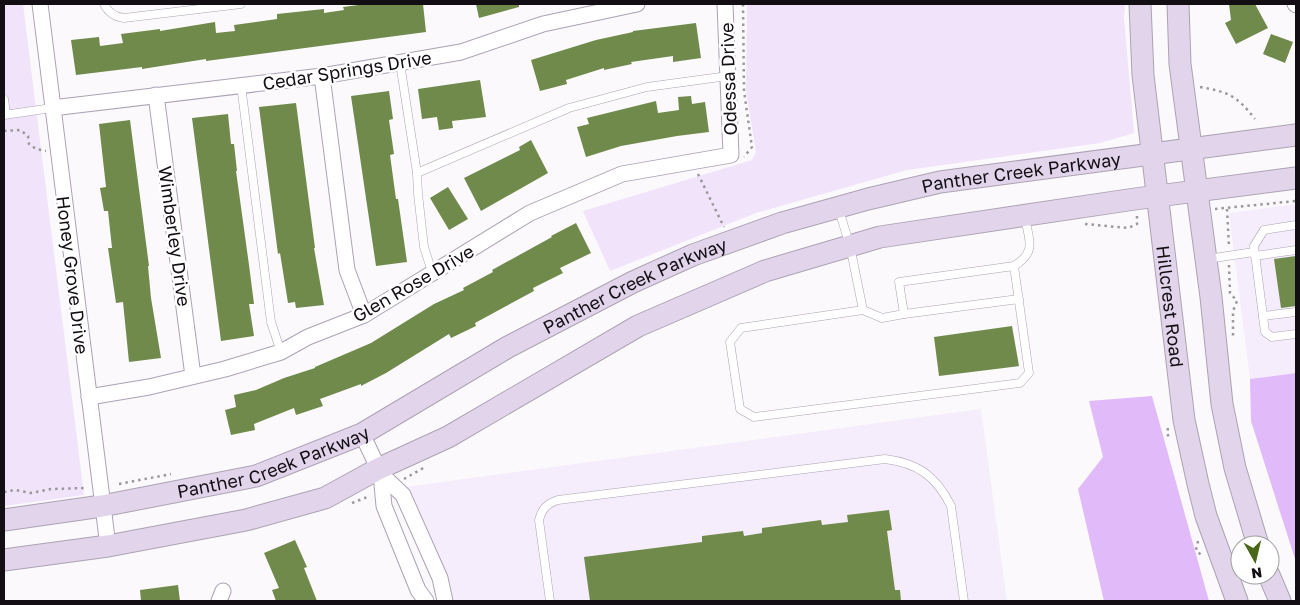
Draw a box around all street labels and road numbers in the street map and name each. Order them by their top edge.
street label: Odessa Drive [715,22,741,136]
street label: Cedar Springs Drive [261,46,433,94]
street label: Panther Creek Parkway [919,147,1122,197]
street label: Wimberley Drive [154,164,196,308]
street label: Honey Grove Drive [52,195,94,355]
street label: Panther Creek Parkway [539,233,730,338]
street label: Glen Rose Drive [349,239,477,327]
street label: Hillcrest Road [1152,244,1189,368]
street label: Panther Creek Parkway [175,421,373,502]

